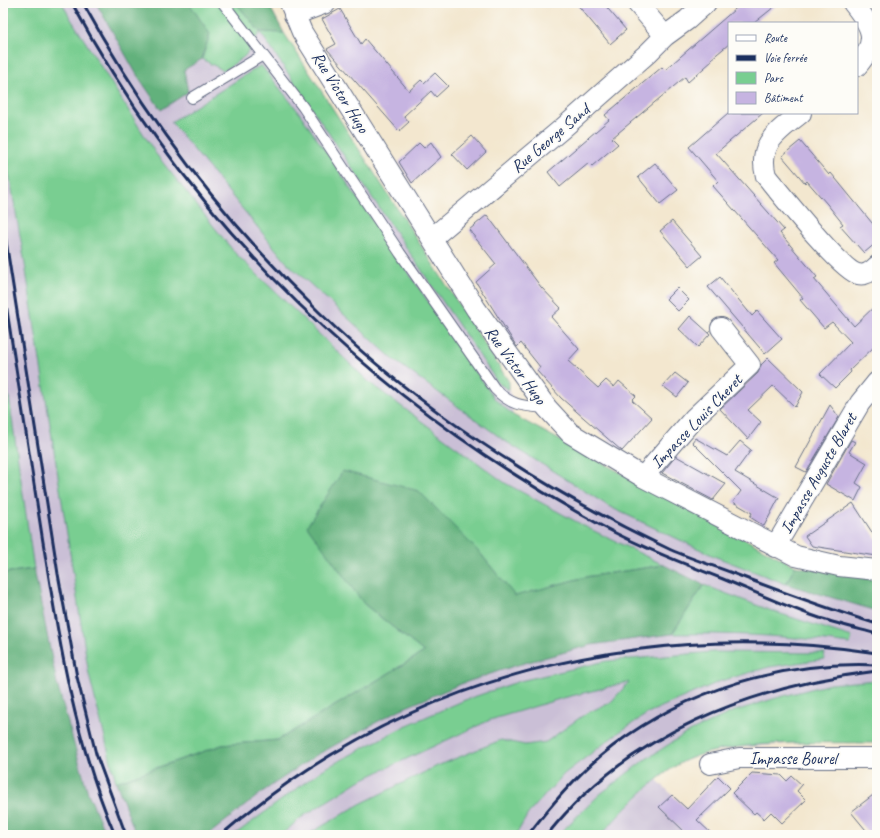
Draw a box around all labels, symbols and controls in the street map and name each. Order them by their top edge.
legend [728,22,858,114]
text: Route [764,30,788,46]
street label: Rue Victor Hugo [307,48,374,138]
text: Voie ferrée [764,50,808,66]
text: Parc [764,70,784,86]
text: Bâtiment [764,90,803,106]
street label: Rue George Sand [507,98,596,177]
street label: Rue Victor Hugo [480,322,552,409]
street label: Impasse Louis Cheret [646,368,748,473]
street label: Impasse Auguste Blaret [775,407,863,537]
street label: Impasse Bourel [749,748,840,769]

